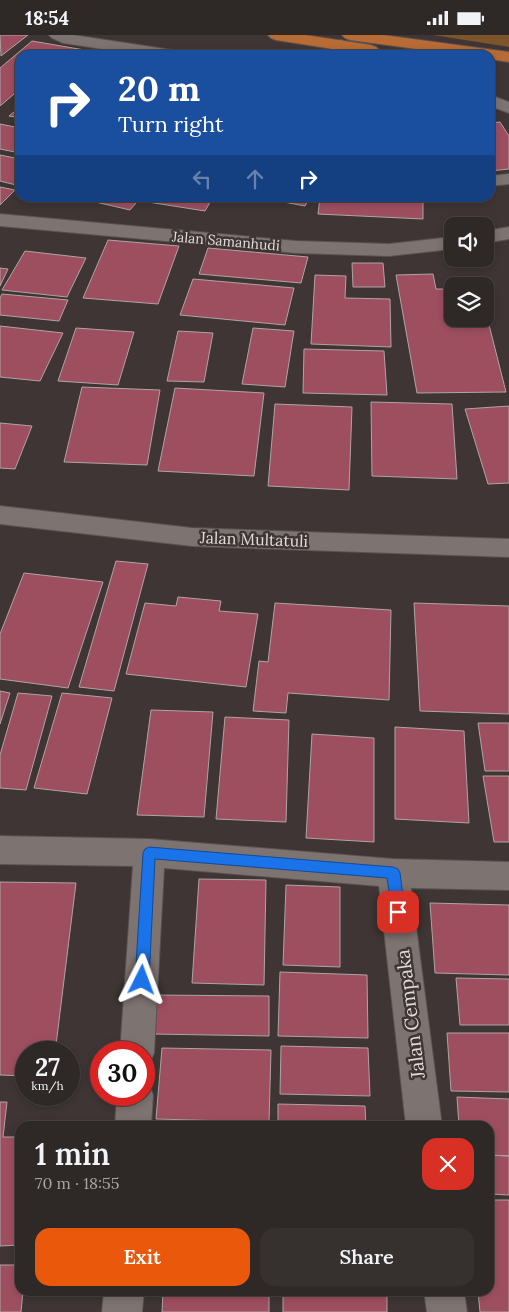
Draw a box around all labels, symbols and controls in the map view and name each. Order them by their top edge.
text: 18:54 [25,6,69,30]
text: 20 m [118,66,200,111]
icon: right [35,70,100,135]
text: Turn right [118,110,223,138]
icon: left [188,165,216,193]
icon: ahead [241,165,269,193]
icon: right [294,165,322,193]
map controls [444,217,494,327]
button: sound [444,217,494,267]
street label: Jalan Samanhudi [170,227,281,255]
button: layers [444,277,494,327]
street label: Jalan Multatuli [199,527,308,551]
pin [377,891,419,933]
icon: arrive [384,898,412,926]
street label: Jalan Cempaka [390,948,430,1081]
position arrow [115,953,167,1005]
speed limit sign: 30 [90,1041,155,1106]
text: 27 [35,1051,60,1083]
text: km/h [31,1078,64,1093]
text: 1 min [35,1135,110,1173]
button: close [422,1138,474,1190]
text: 70 m · 18:55 [35,1173,120,1193]
button: Exit [35,1228,250,1286]
button: Share [260,1228,474,1286]

